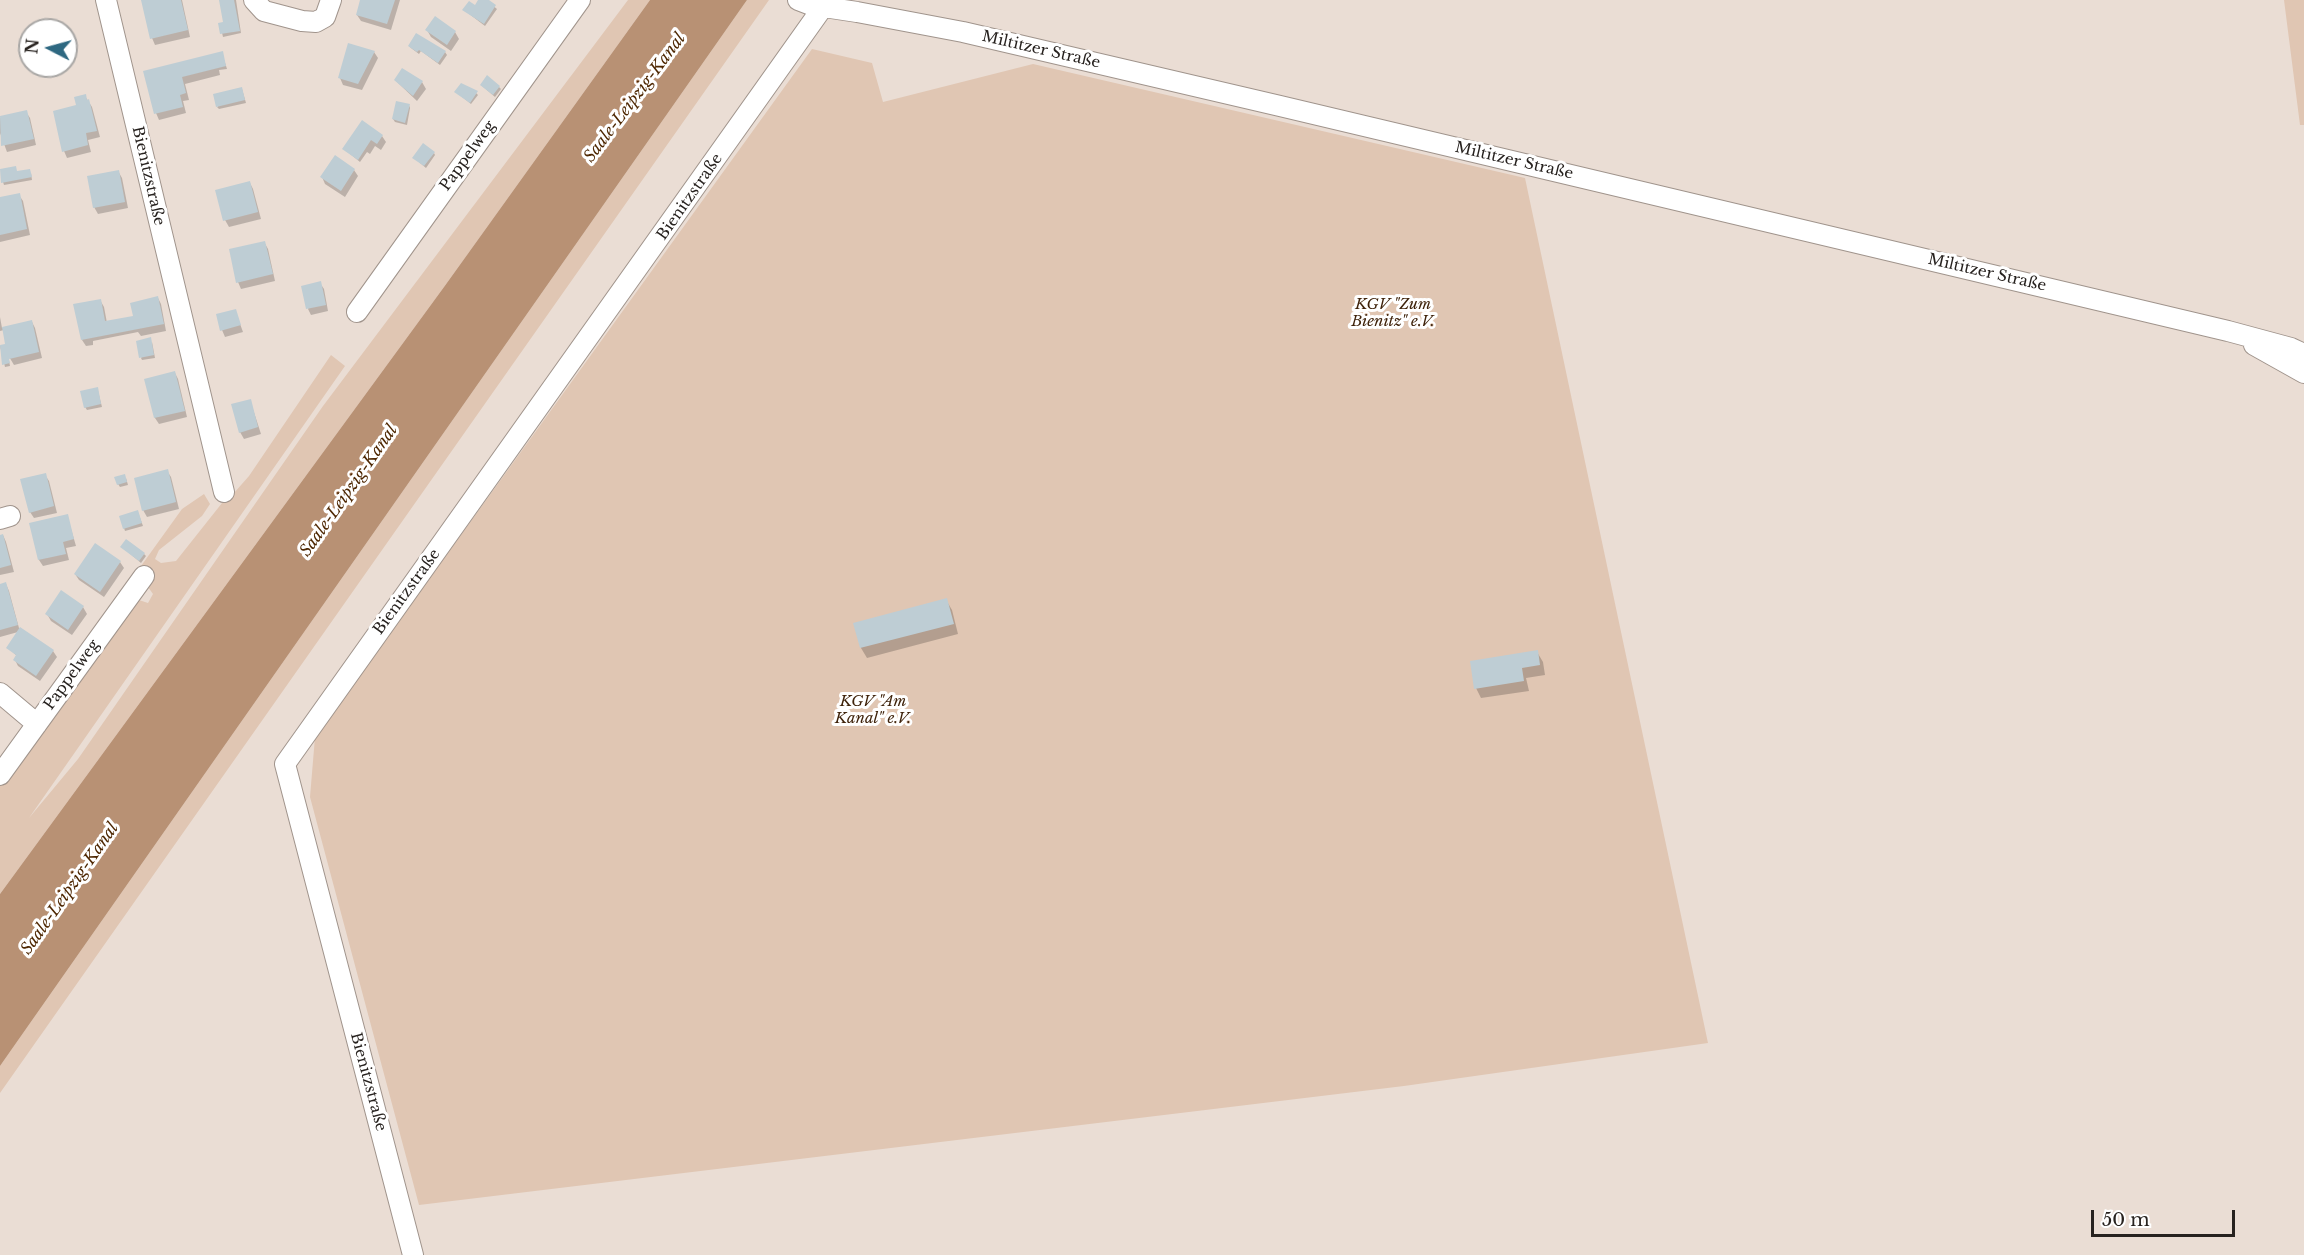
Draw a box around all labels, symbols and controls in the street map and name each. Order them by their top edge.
north arrow [18,18,78,78]
street label: Miltitzer Straße [980,28,1102,72]
water label: Saale-Leipzig-Kanal [580,30,690,166]
text: N [21,38,43,55]
street label: Pappelweg [437,117,499,195]
street label: Bienitzstraße [128,125,168,227]
street label: Miltitzer Straße [1453,139,1575,183]
street label: Bienitzstraße [654,150,726,244]
street label: Miltitzer Straße [1926,251,2048,295]
park label: KGV "Zum Bienitz" e.V. [1351,296,1435,331]
water label: Saale-Leipzig-Kanal [296,421,402,561]
street label: Bienitzstraße [370,546,444,638]
street label: Pappelweg [41,636,103,714]
park label: KGV "Am Kanal" e.V. [835,693,911,728]
water label: Saale-Leipzig-Kanal [17,819,123,959]
street label: Bienitzstraße [346,1031,390,1133]
scale bar [2094,1198,2238,1236]
text: 50 m [2102,1209,2150,1231]

